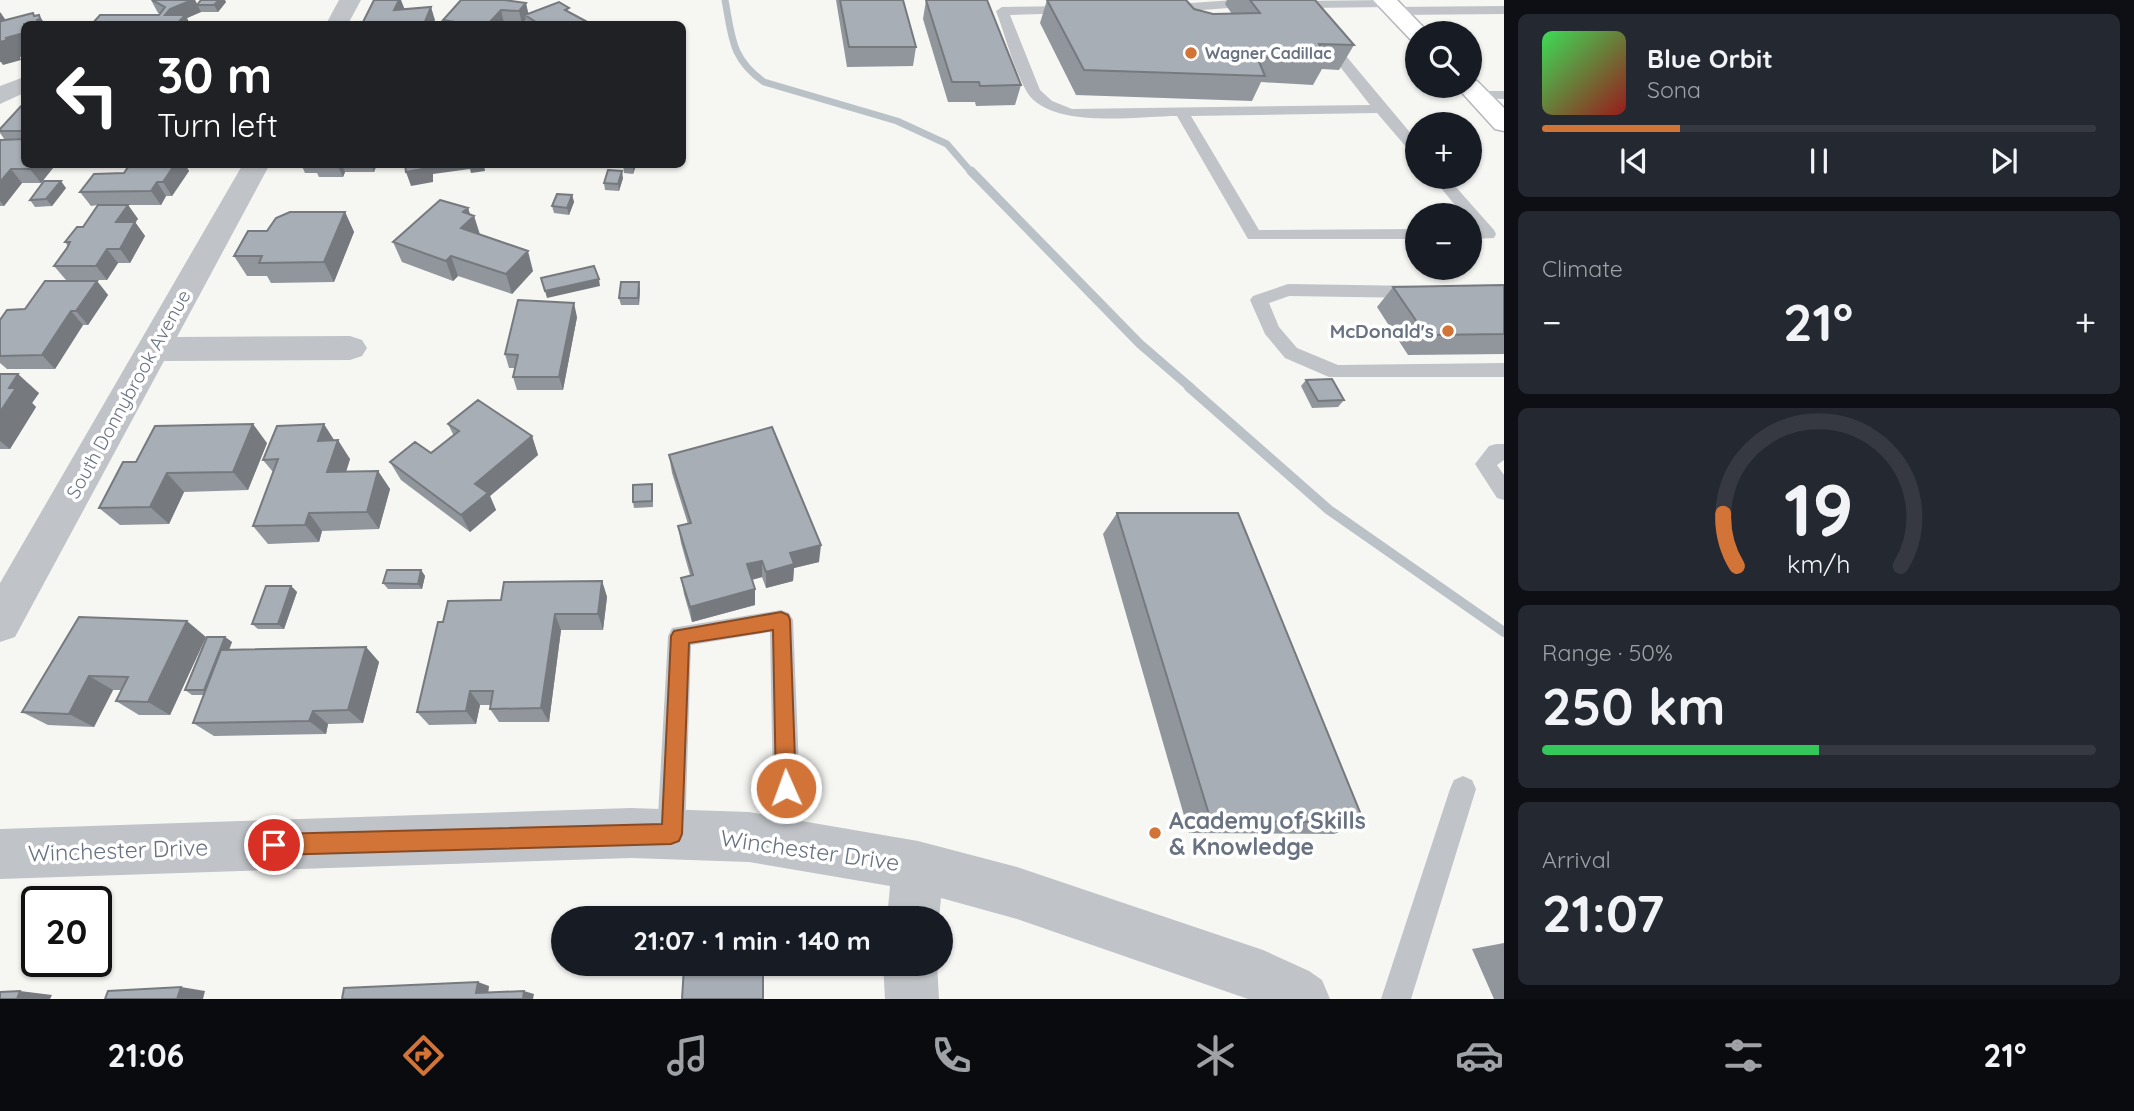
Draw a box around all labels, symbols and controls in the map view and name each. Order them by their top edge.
map controls [1405,21,1482,280]
button: search [1405,21,1482,98]
text: Blue Orbit [1647,42,1773,75]
place label: Wagner Cadillac [1205,43,1332,63]
text: 30 m [157,44,272,105]
marker: Wagner Cadillac [1183,45,1199,61]
icon: left [42,49,133,140]
text: Sona [1647,75,1701,104]
text: Turn left [157,105,278,145]
button: + [1405,112,1482,189]
icon: previous [1615,142,1653,180]
icon: pause [1800,142,1838,180]
icon: next [1985,142,2023,180]
button: − [1405,203,1482,280]
text: Climate [1542,254,1623,283]
street label: South Donnybrook Avenue [61,285,195,503]
text: 21° [1783,289,1853,354]
text: − [1542,298,1562,346]
text: + [2075,298,2096,346]
place label: McDonald's [1330,319,1434,343]
marker: McDonald's [1440,323,1456,339]
text: 19 [1784,463,1854,554]
text: km/h [1787,547,1851,578]
text: Range · 50% [1542,638,1673,667]
text: 250 km [1542,673,1726,738]
position arrow [749,751,823,825]
place label: Academy of Skills & Knowledge [1169,806,1366,861]
pin [244,815,304,875]
street label: Winchester Drive [719,823,901,877]
marker: Academy of Skills & Knowledge [1147,825,1163,841]
icon: arrive [255,826,293,864]
street label: Winchester Drive [27,832,209,868]
text: Arrival [1542,845,1611,874]
text: 21:07 [1542,880,1664,945]
speed limit sign: 20 [21,886,112,977]
text: 21:07 · 1 min · 140 m [633,924,871,957]
icon: directions [399,1031,448,1080]
icon: music [663,1031,712,1080]
icon: phone [927,1031,976,1080]
icon: climate [1191,1031,1240,1080]
icon: car [1455,1031,1504,1080]
icon: filters [1719,1031,1768,1080]
text: 21:06 [108,1035,184,1075]
text: 21° [1983,1035,2026,1075]

